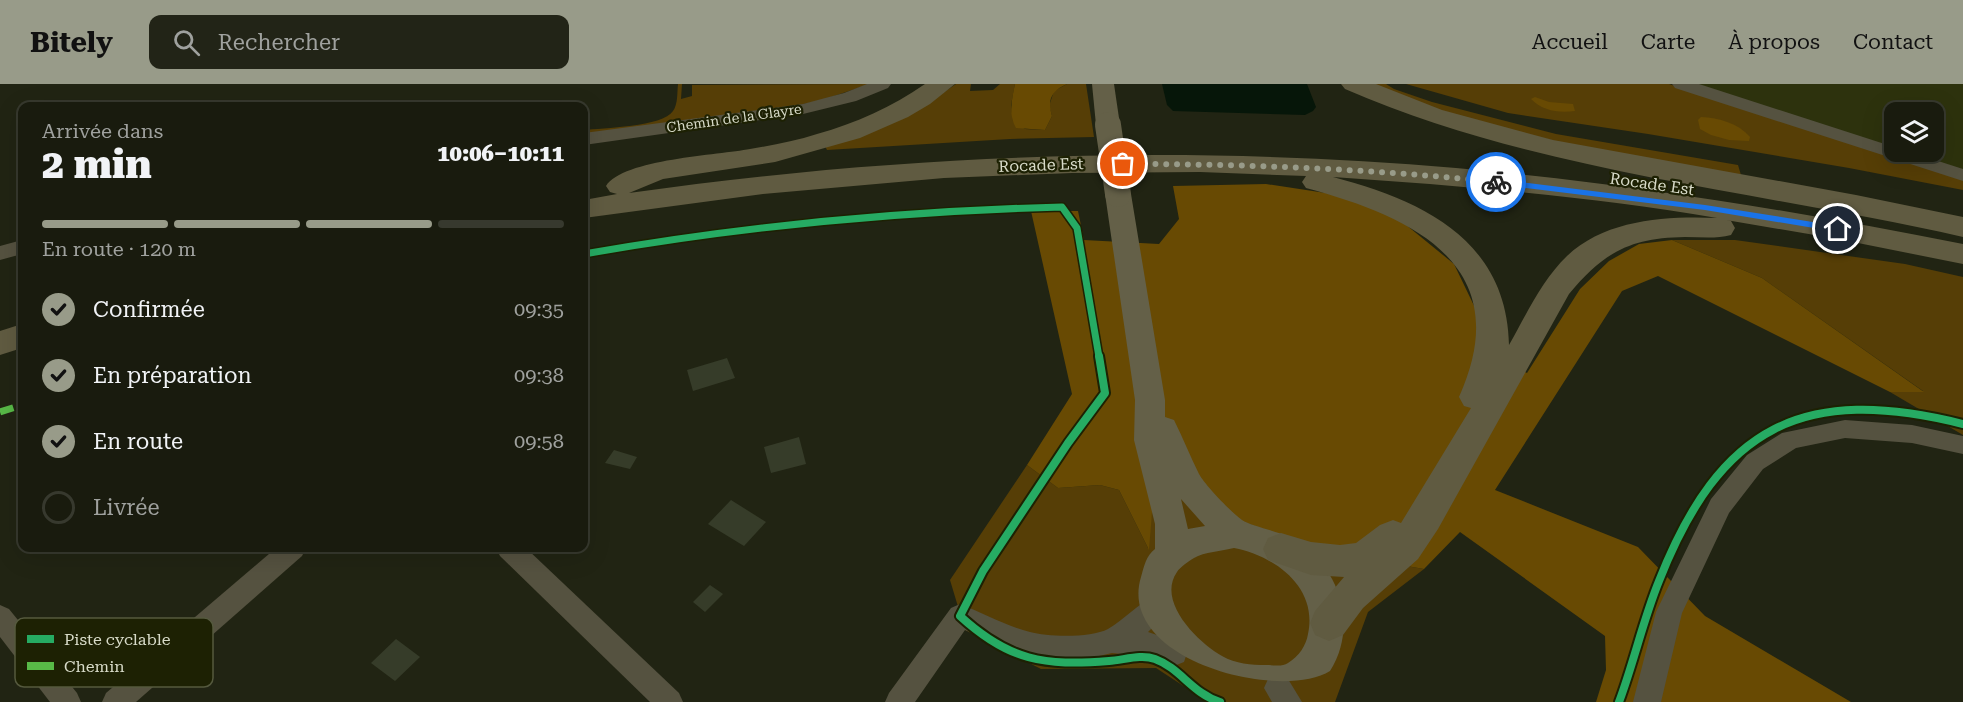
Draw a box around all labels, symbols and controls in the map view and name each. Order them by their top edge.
search box [149,15,569,69]
text: Bitely [30,26,113,59]
icon: search [170,26,203,59]
text: Rechercher [218,30,340,55]
text: Accueil [1532,30,1608,54]
text: Carte [1641,30,1695,54]
text: À propos [1728,30,1820,54]
text: Contact [1853,30,1933,54]
street label: Chemin de la Glayre [665,101,803,135]
map controls [1884,102,1944,162]
button: layers [1884,102,1944,162]
text: Arrivée dans [42,119,163,143]
pin [1097,138,1148,189]
text: 10:06–10:11 [437,141,564,166]
text: 2 min [42,142,152,188]
icon: bag [1106,147,1139,180]
courier [1466,152,1526,212]
street label: Rocade Est [998,154,1084,176]
icon: bike [1480,166,1513,199]
street label: Rocade Est [1608,169,1696,199]
pin [1812,203,1863,254]
icon: home [1821,212,1854,245]
text: En route · 120 m [42,237,196,261]
icon: check [42,293,75,326]
text: Confirmée [93,297,205,322]
text: 09:35 [514,297,564,321]
icon: check [42,359,75,392]
text: En préparation [93,363,252,388]
text: 09:38 [514,363,564,387]
icon: check [42,425,75,458]
text: En route [93,429,183,454]
text: 09:58 [514,429,564,453]
text: Livrée [93,495,159,520]
legend [15,618,213,687]
text: Piste cyclable [64,630,171,649]
text: Chemin [64,657,125,676]

